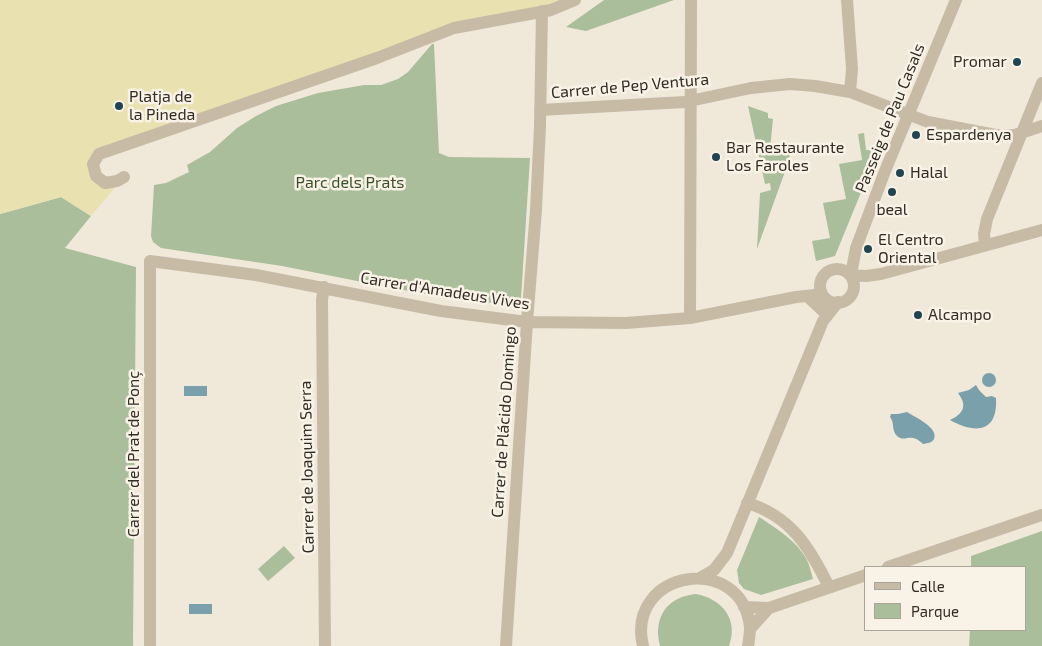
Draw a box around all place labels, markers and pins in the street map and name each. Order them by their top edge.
place label: Promar [953,52,1007,72]
marker: Promar [1011,56,1023,68]
place label: Platja de la Pineda [129,87,195,125]
marker: Platja de la Pineda [113,100,125,112]
place label: Espardenya [926,125,1012,145]
marker: Espardenya [910,129,922,141]
place label: Bar Restaurante Los Faroles [726,138,844,176]
marker: Bar Restaurante Los Faroles [710,151,722,163]
place label: Halal [910,163,948,183]
marker: Halal [894,167,906,179]
marker: beal [886,186,898,198]
place label: beal [876,200,908,220]
place label: El Centro Oriental [878,230,944,268]
marker: El Centro Oriental [862,243,874,255]
place label: Alcampo [928,305,992,325]
marker: Alcampo [912,309,924,321]

